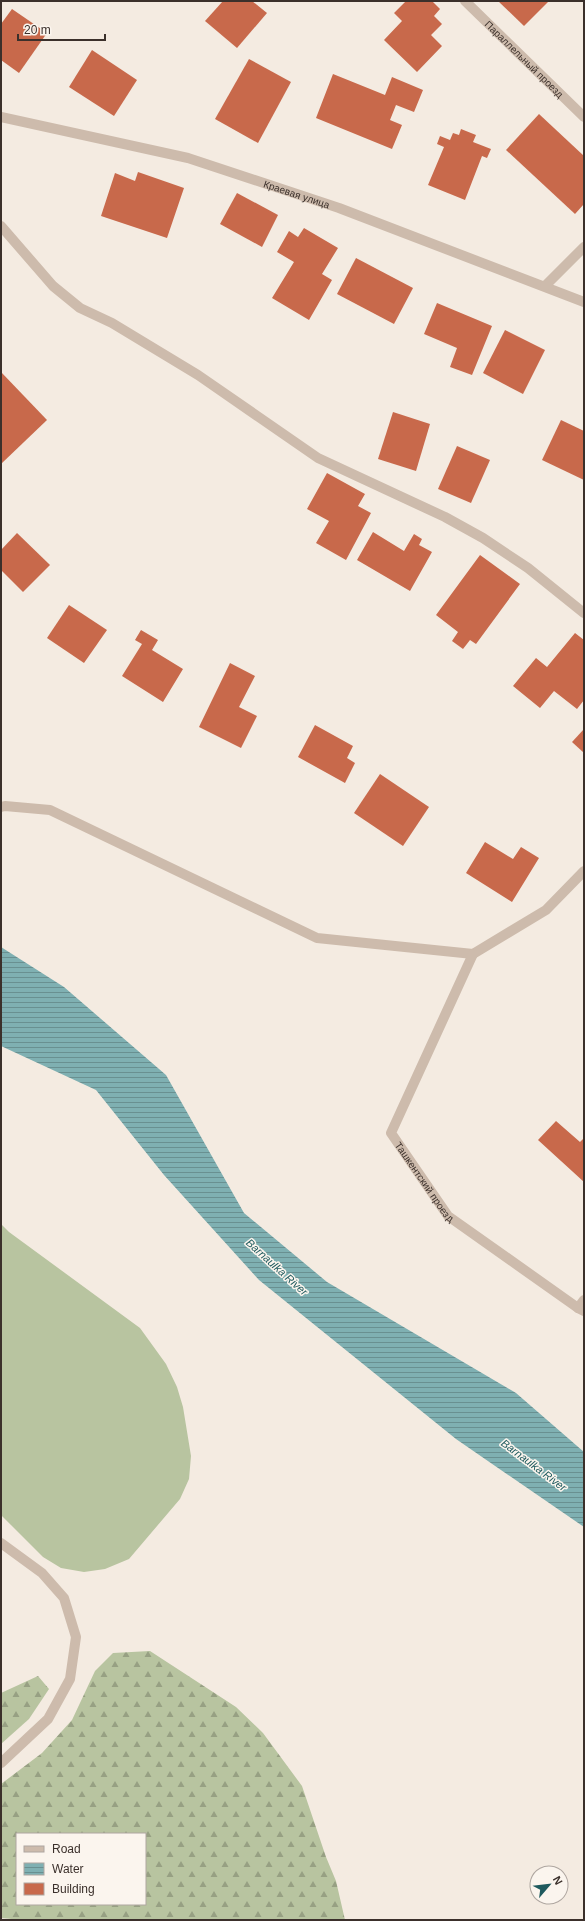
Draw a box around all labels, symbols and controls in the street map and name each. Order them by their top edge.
scale bar [18,16,105,42]
street label: Параллельный проезд [483,18,566,100]
text: 20 m [24,23,51,37]
street label: Краевая улица [262,178,332,210]
street label: Ташкентский проезд [393,1140,456,1224]
water label: Barnaulka River [244,1236,311,1299]
water label: Barnaulka River [499,1437,570,1494]
legend [16,1833,146,1905]
text: Road [52,1842,81,1856]
text: Water [52,1862,84,1876]
north arrow [529,1865,569,1905]
text: N [551,1874,565,1887]
text: Building [52,1882,95,1896]

